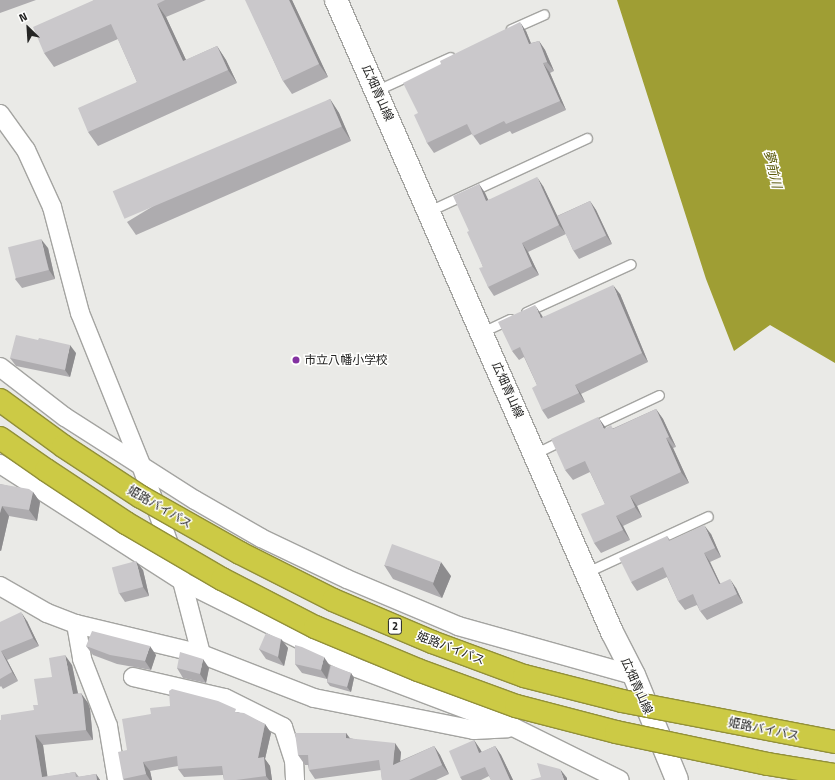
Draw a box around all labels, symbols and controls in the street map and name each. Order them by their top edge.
north arrow [8,8,48,48]
text: N [16,8,30,26]
street label: 広畑青山線 [359,63,397,123]
water label: 夢前川 [761,148,785,190]
place label: 市立八幡小学校 [304,353,388,367]
marker: 市立八幡小学校 [291,355,301,365]
street label: 広畑青山線 [489,360,527,420]
street label: 姫路バイパス [125,483,195,531]
road number: 2 [387,617,403,635]
street label: 姫路バイパス [415,628,487,668]
street label: 広畑青山線 [618,656,656,716]
street label: 姫路バイパス [727,715,801,743]

